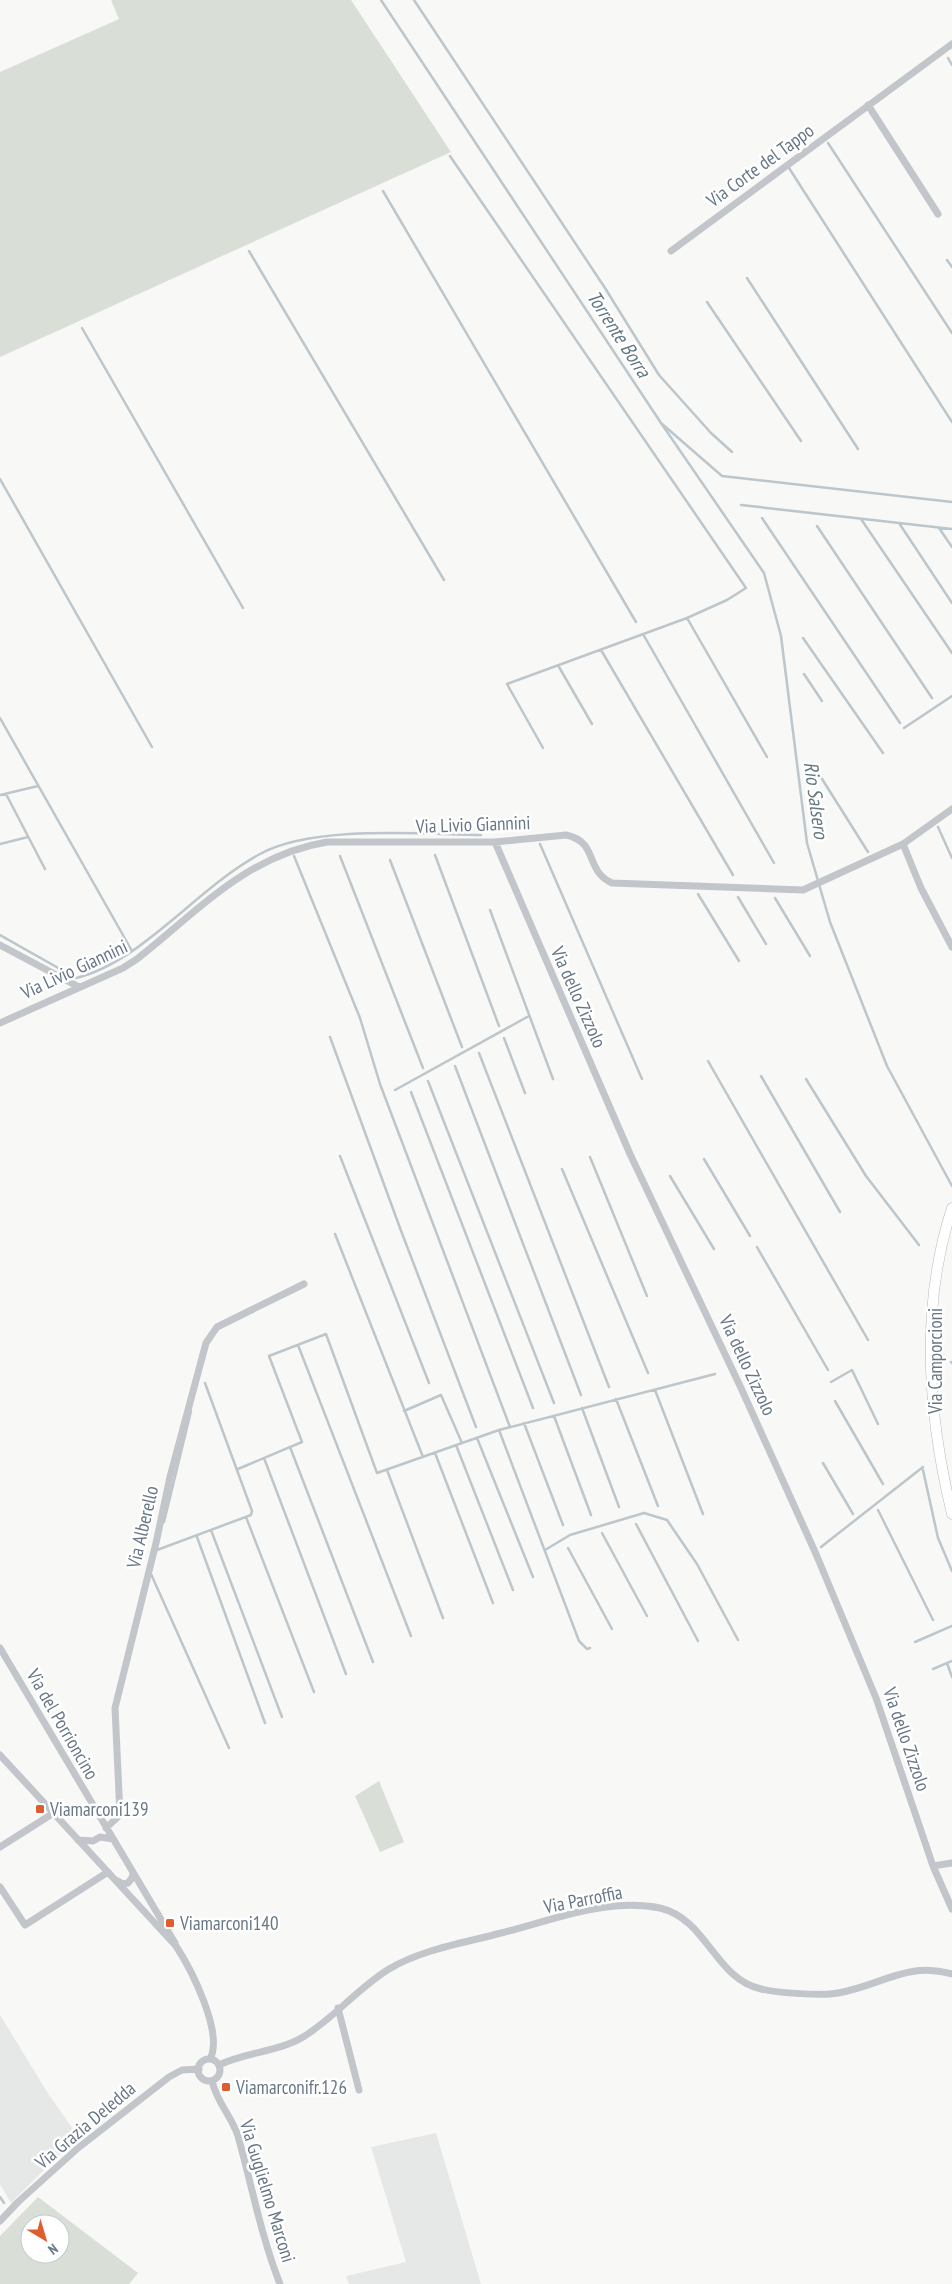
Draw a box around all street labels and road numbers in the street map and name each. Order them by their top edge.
street label: Via Corte del Tappo [701,118,818,213]
street label: Via Livio Giannini [414,810,531,838]
street label: Via Livio Giannini [16,934,131,1005]
street label: Via dello Zizzolo [546,942,612,1051]
street label: Via Camporcioni [923,1308,947,1415]
street label: Via dello Zizzolo [714,1310,782,1419]
street label: Via Alberello [121,1484,163,1571]
street label: Via del Porrioncino [21,1664,104,1784]
street label: Via dello Zizzolo [878,1683,936,1794]
street label: Via Parroffia [541,1880,624,1919]
street label: Via Grazia Deledda [29,2076,140,2175]
street label: Via Guglielmo Marconi [235,2116,301,2265]

